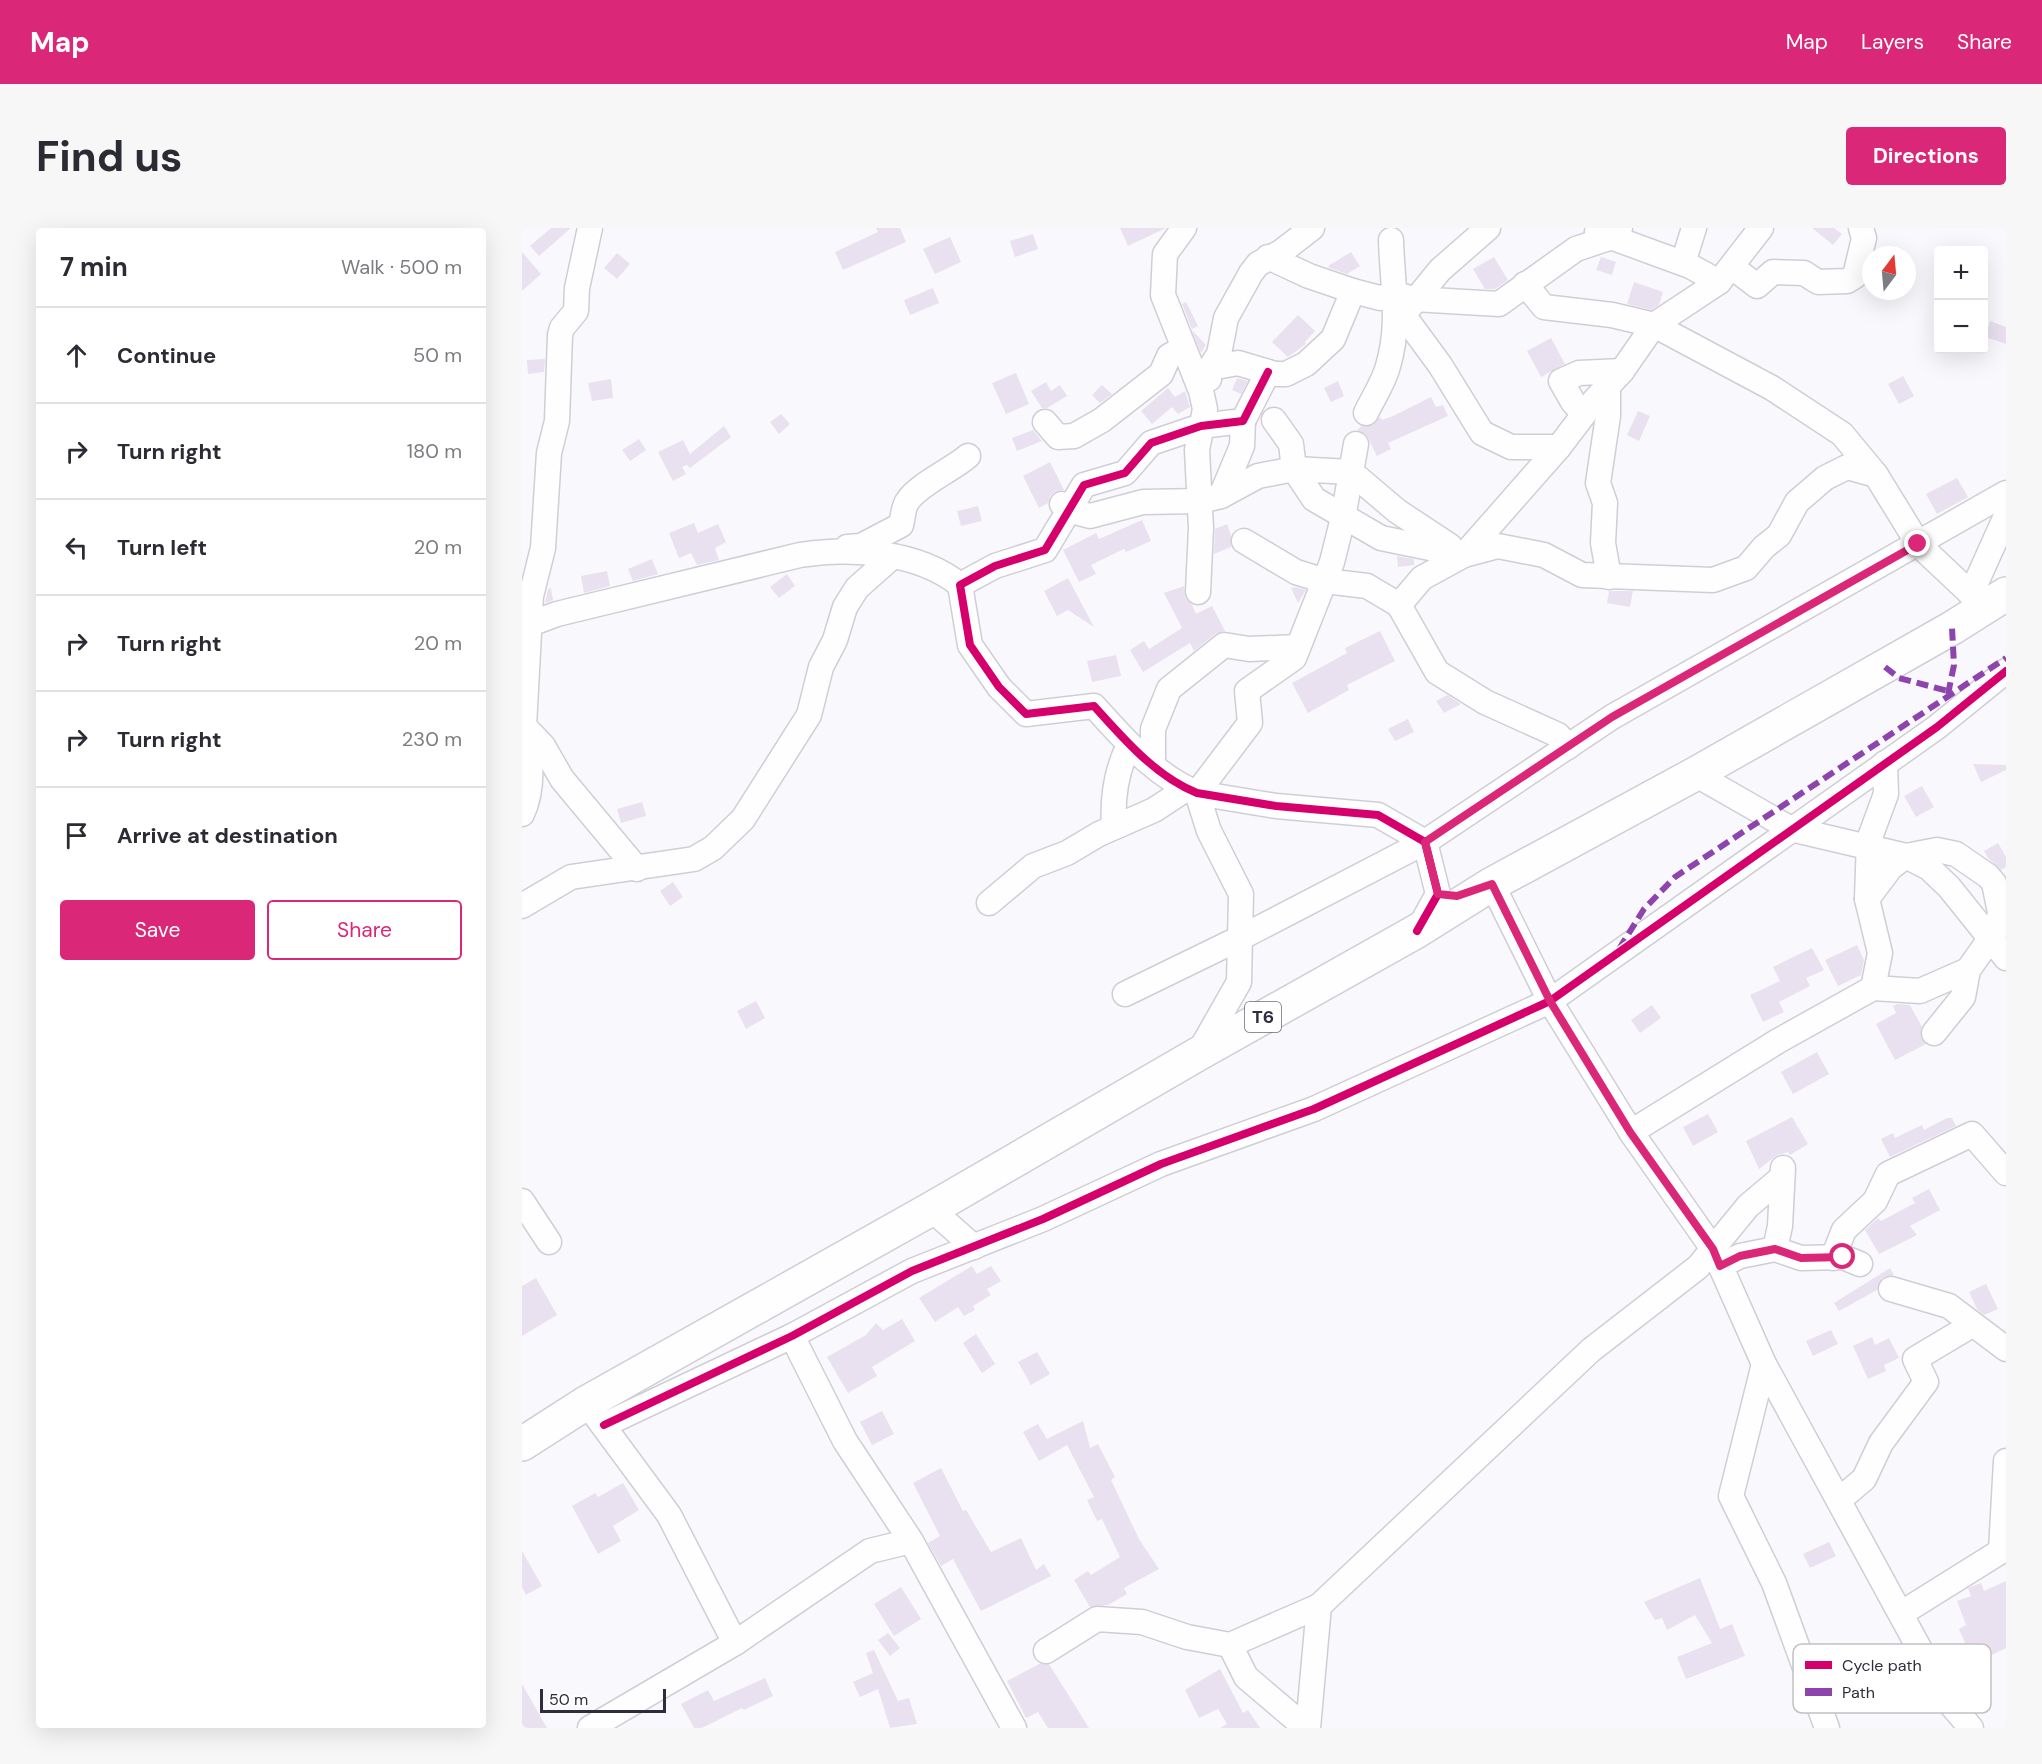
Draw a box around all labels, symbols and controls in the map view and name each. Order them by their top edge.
text: Map [30,24,90,61]
text: Map [1786,28,1828,56]
text: Layers [1861,28,1924,56]
text: Share [1957,28,2012,56]
button: Directions [1846,127,2006,185]
text: Find us [36,129,182,184]
north arrow [1862,246,1916,300]
map controls [1934,246,1988,354]
button: + [1934,246,1988,300]
text: 7 min [60,250,128,284]
text: Walk · 500 m [341,254,462,280]
button: − [1934,300,1988,354]
icon: ahead [60,339,93,372]
text: Continue [117,341,216,370]
text: 50 m [413,342,462,368]
icon: right [60,435,93,468]
text: Turn right [117,437,222,466]
text: 180 m [407,438,462,464]
route end [1904,530,1930,556]
icon: left [60,531,93,564]
text: Turn left [117,533,207,562]
text: 20 m [414,534,462,560]
icon: right [60,627,93,660]
text: Turn right [117,629,222,658]
text: 20 m [414,630,462,656]
icon: right [60,723,93,756]
text: Turn right [117,725,222,754]
text: 230 m [402,726,462,752]
icon: arrive [60,819,93,852]
text: Arrive at destination [117,821,338,850]
button: Save [60,900,255,960]
button: Share [267,900,462,960]
road number: T6 [1245,1002,1281,1032]
route start [1829,1243,1855,1269]
legend [1793,1644,1991,1713]
text: Cycle path [1842,1655,1922,1676]
text: Path [1842,1682,1875,1703]
scale bar [540,1686,666,1714]
text: 50 m [549,1689,588,1710]

